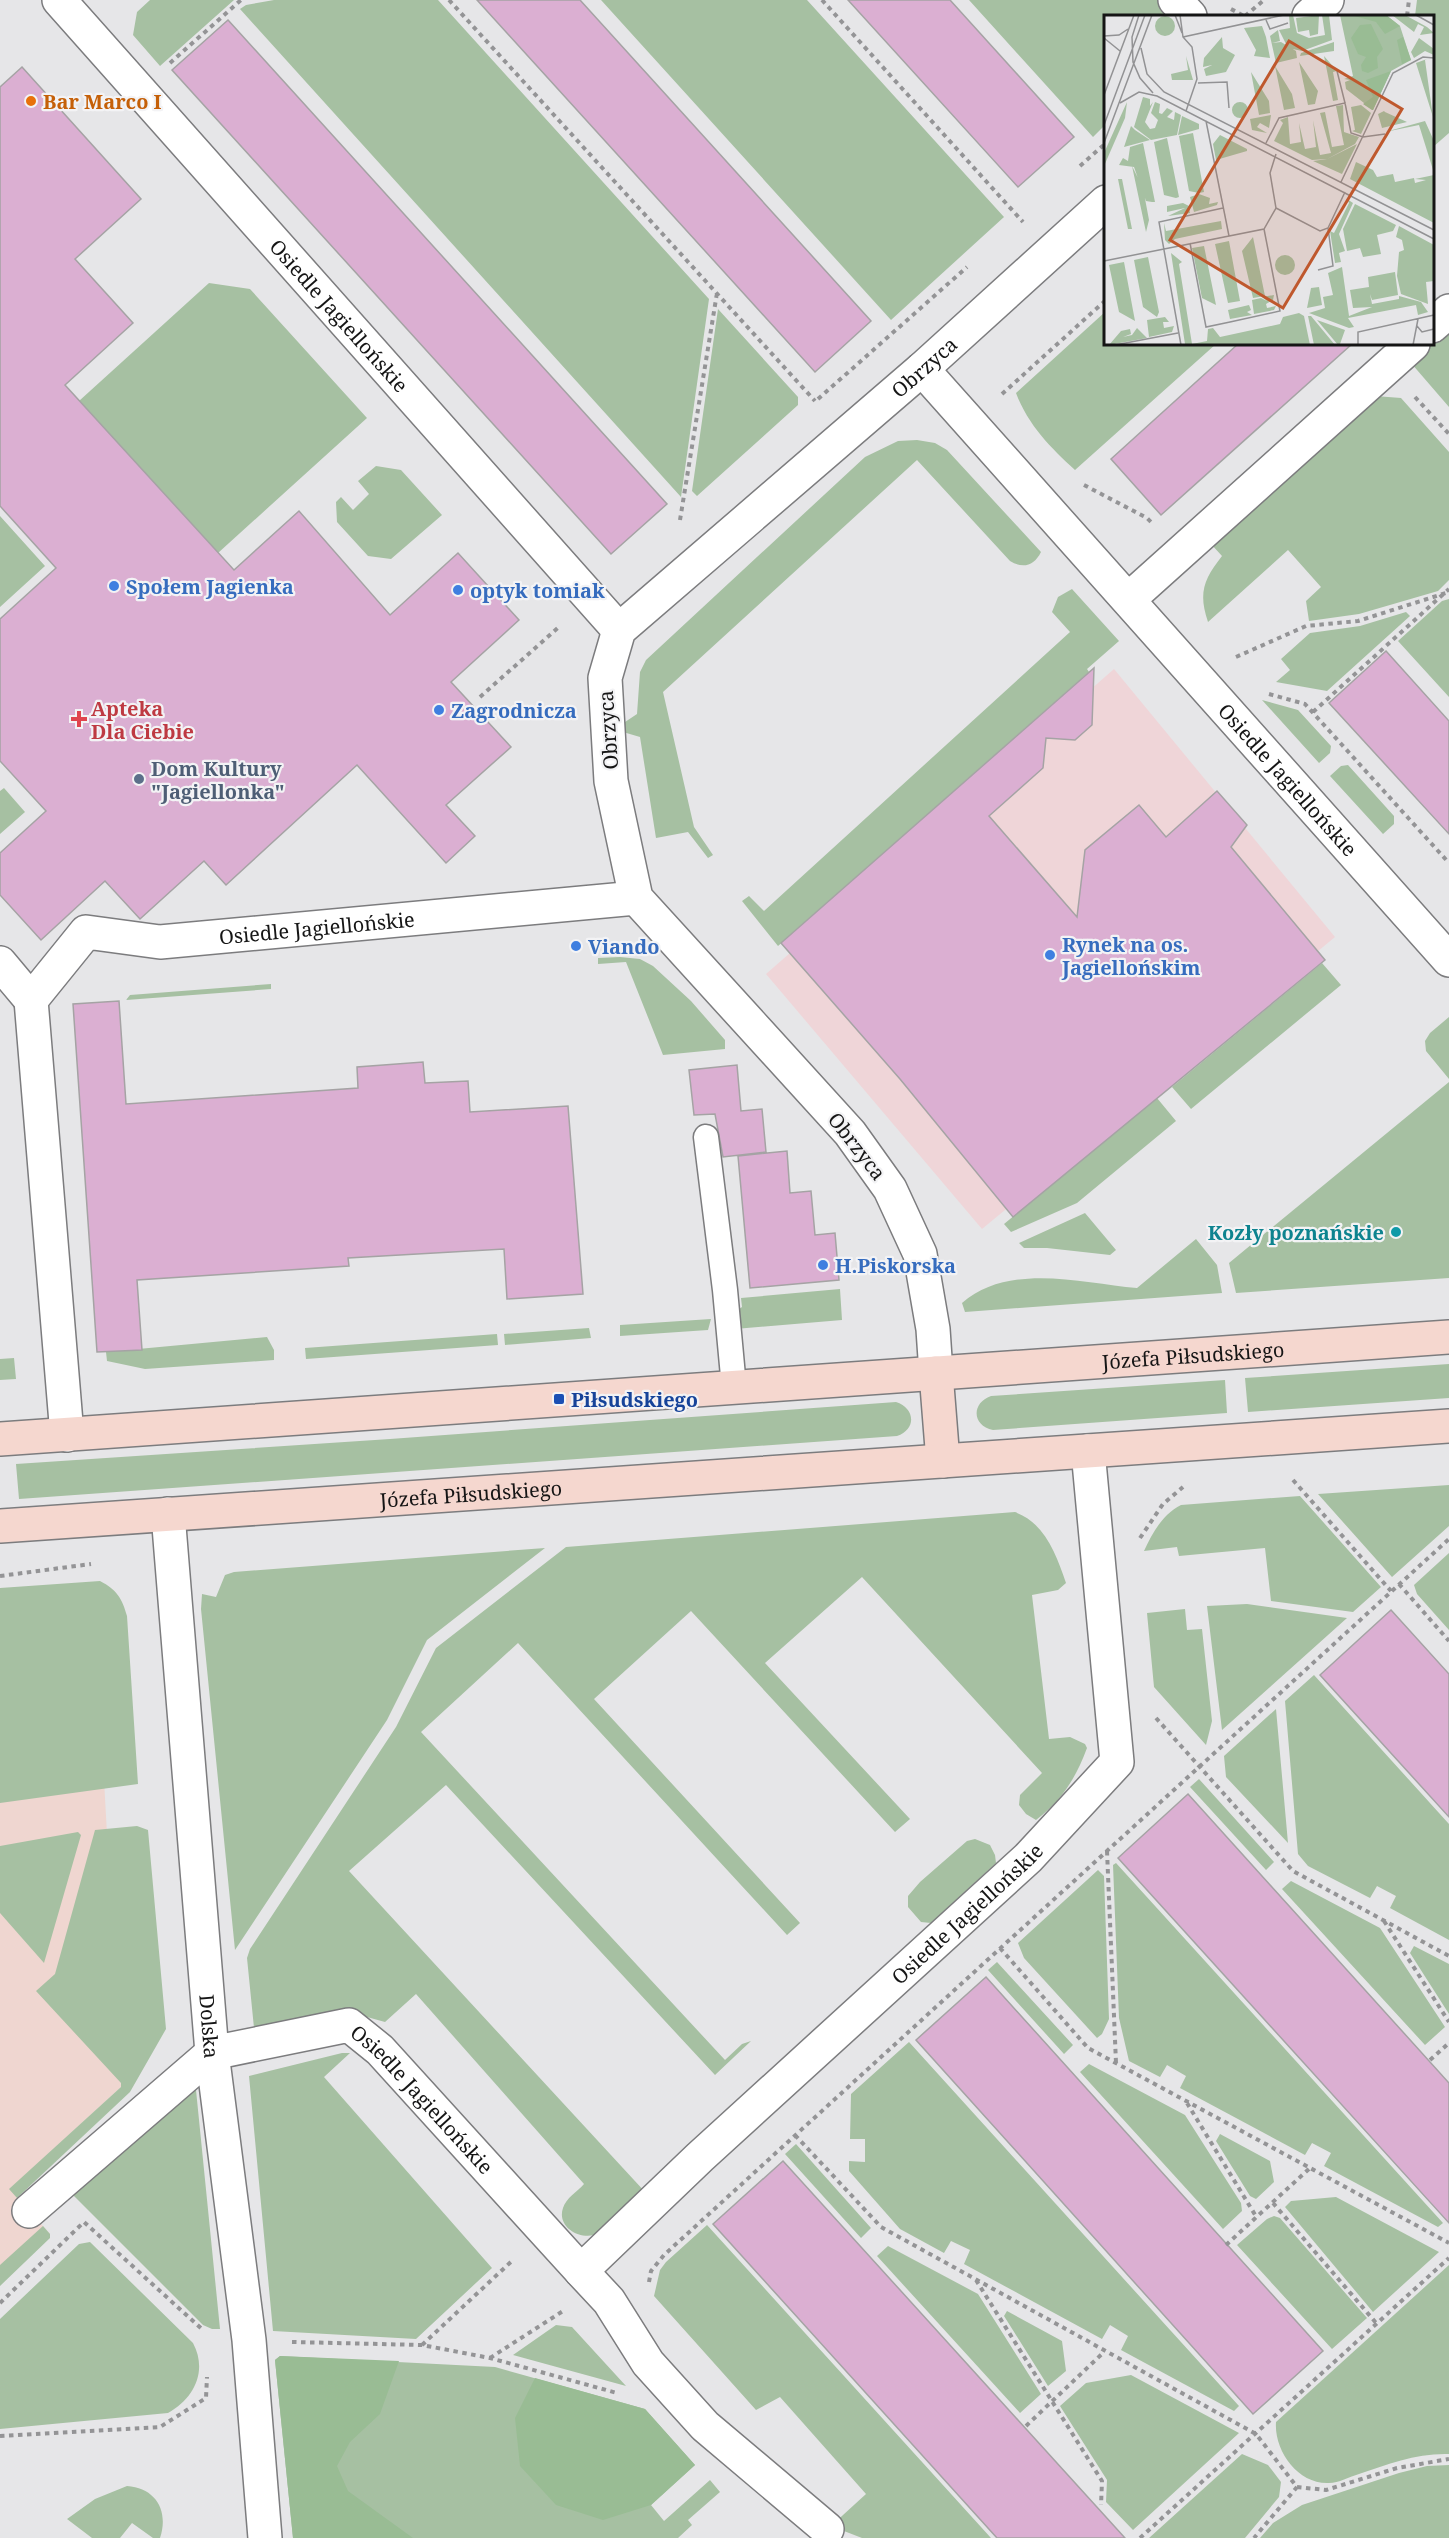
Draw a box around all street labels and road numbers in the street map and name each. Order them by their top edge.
street label: Osiedle Jagiellońskie [264,233,415,398]
street label: Obrzyca [885,331,962,403]
street label: Obrzyca [592,690,624,770]
street label: Osiedle Jagiellońskie [1213,697,1363,862]
street label: Osiedle Jagiellońskie [218,905,416,950]
street label: Obrzyca [822,1106,892,1186]
street label: Józefa Piłsudskiego [1100,1335,1285,1375]
street label: Józefa Piłsudskiego [378,1474,563,1513]
street label: Osiedle Jagiellońskie [885,1837,1049,1990]
street label: Dolska [194,1993,226,2059]
street label: Osiedle Jagiellońskie [345,2018,499,2179]

